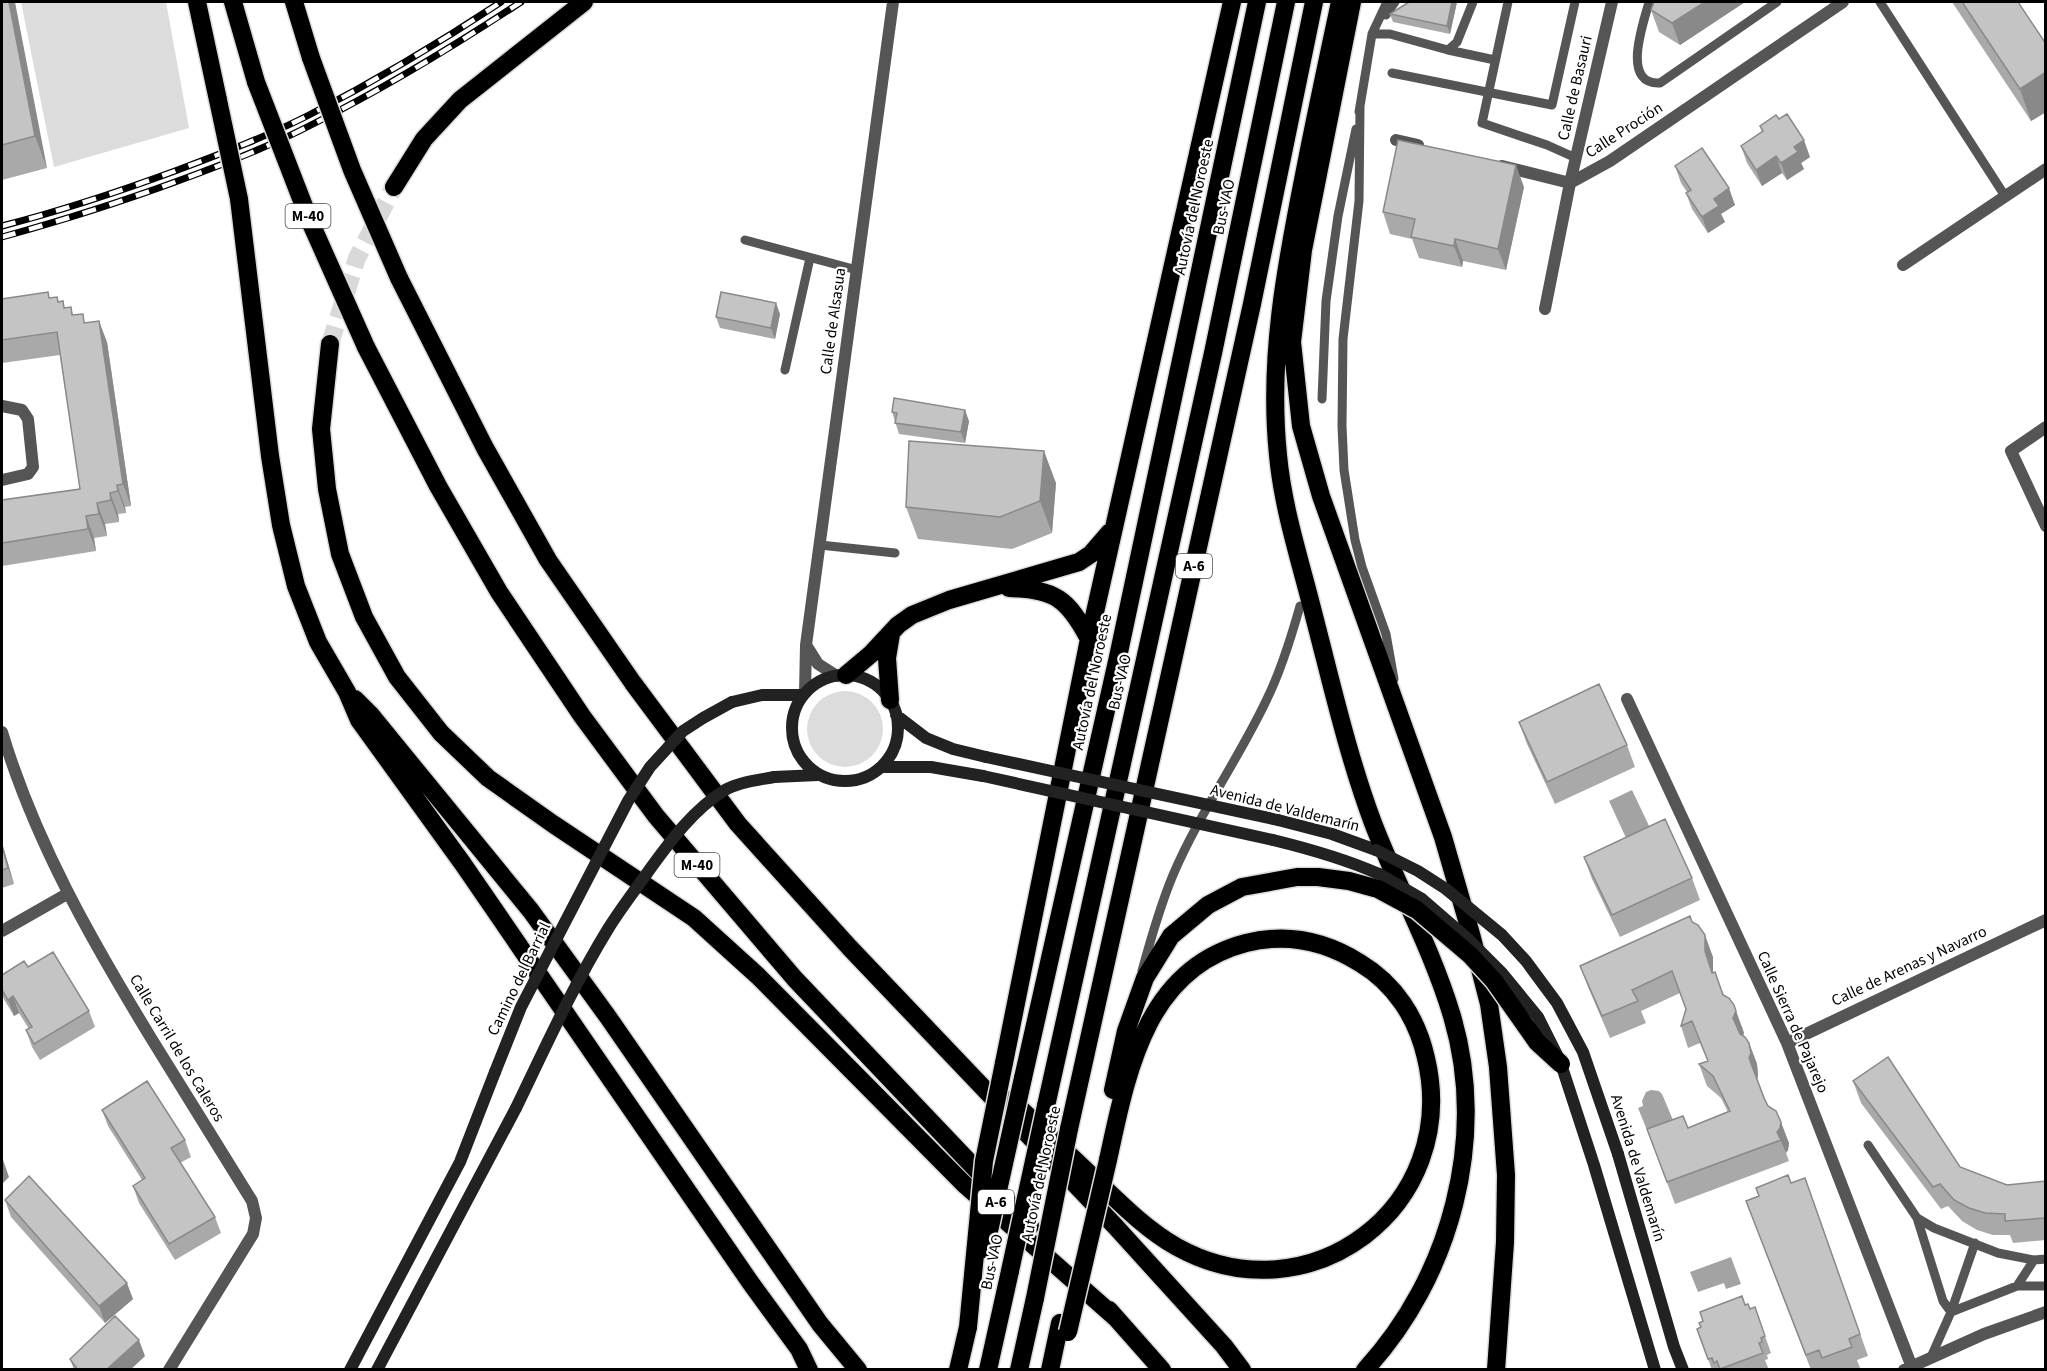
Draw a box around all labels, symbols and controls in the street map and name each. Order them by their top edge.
street label: Calle de Basauri [1552,33,1598,143]
street label: Calle Proción [1581,97,1667,163]
street label: Autovía del Noroeste [1169,137,1219,277]
street label: Bus-VAO [1207,177,1241,237]
road number: M-40 [286,204,330,228]
street label: Calle de Alsasua [815,266,851,376]
road number: A-6 [1176,554,1212,578]
street label: Autovía del Noroeste [1067,612,1117,752]
street label: Bus-VAO [1103,652,1137,712]
street label: Avenida de Valdemarín [1208,779,1362,837]
road number: M-40 [674,853,720,877]
street label: Camino del Barrial [482,919,556,1039]
street label: Calle de Arenas y Navarro [1828,920,1990,1012]
street label: Calle Sierra de Pajarejo [1752,947,1834,1097]
street label: Calle Carril de los Caleros [124,970,230,1126]
street label: Avenida de Valdemarín [1605,1092,1671,1244]
street label: Autovía del Noroeste [1016,1104,1066,1244]
road number: A-6 [978,1190,1014,1214]
street label: Bus-VAO [975,1232,1009,1292]

